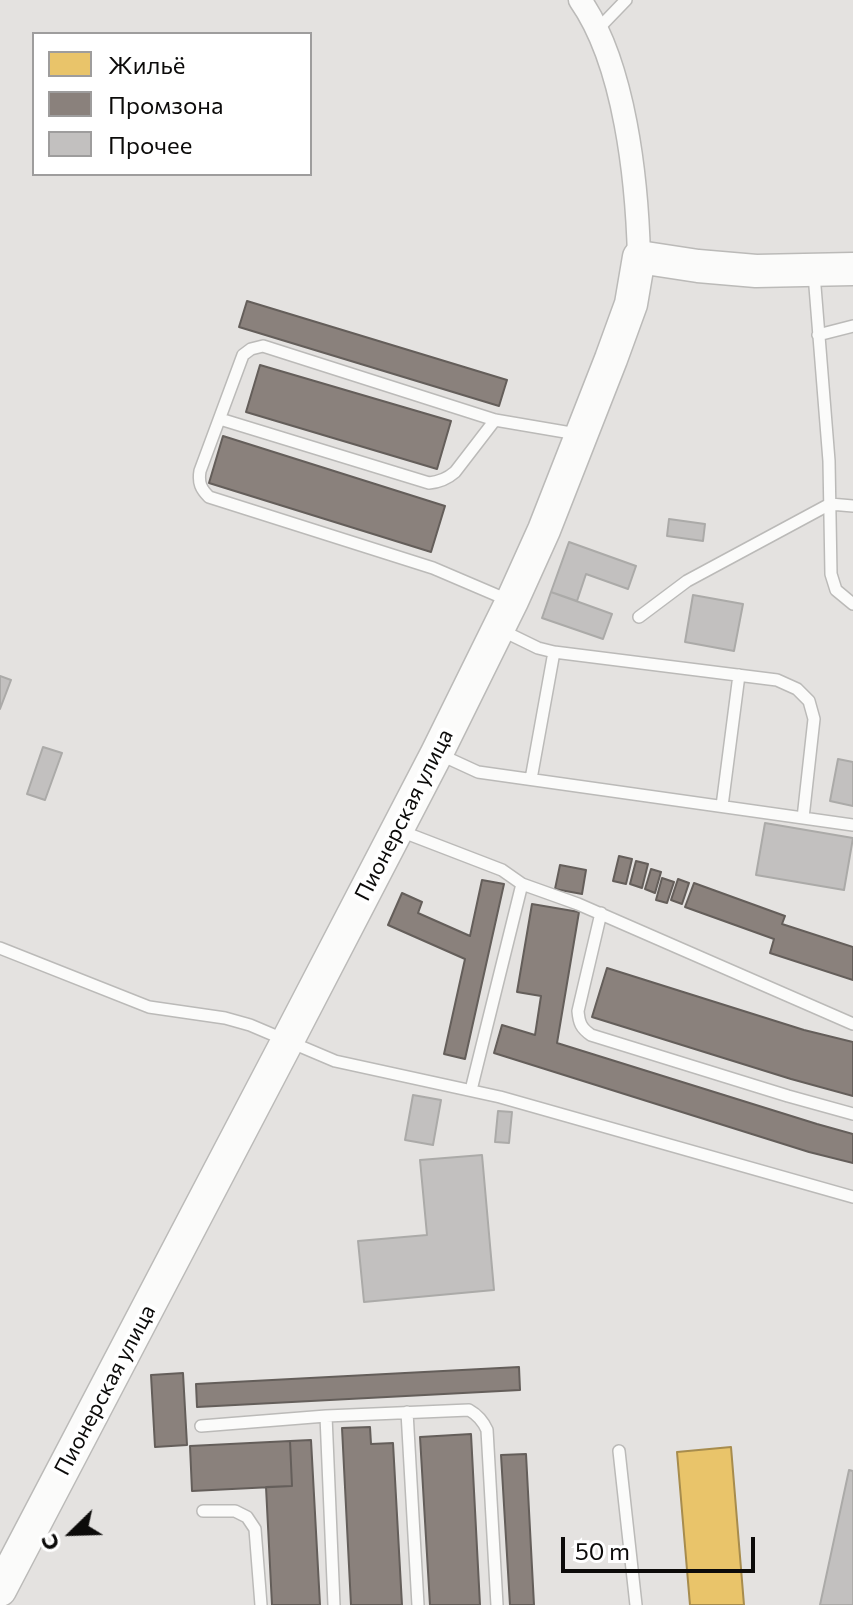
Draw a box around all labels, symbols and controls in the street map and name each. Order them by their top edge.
legend [32,32,312,176]
text: Жильё [108,50,185,79]
text: Промзона [108,90,223,119]
text: Прочее [108,130,192,159]
street label: Пионерская улица [349,725,459,905]
street label: Пионерская улица [49,1300,161,1480]
north arrow [32,1493,112,1573]
scale bar [565,1521,759,1571]
text: С [34,1530,65,1555]
text: 50 m [575,1536,630,1565]

